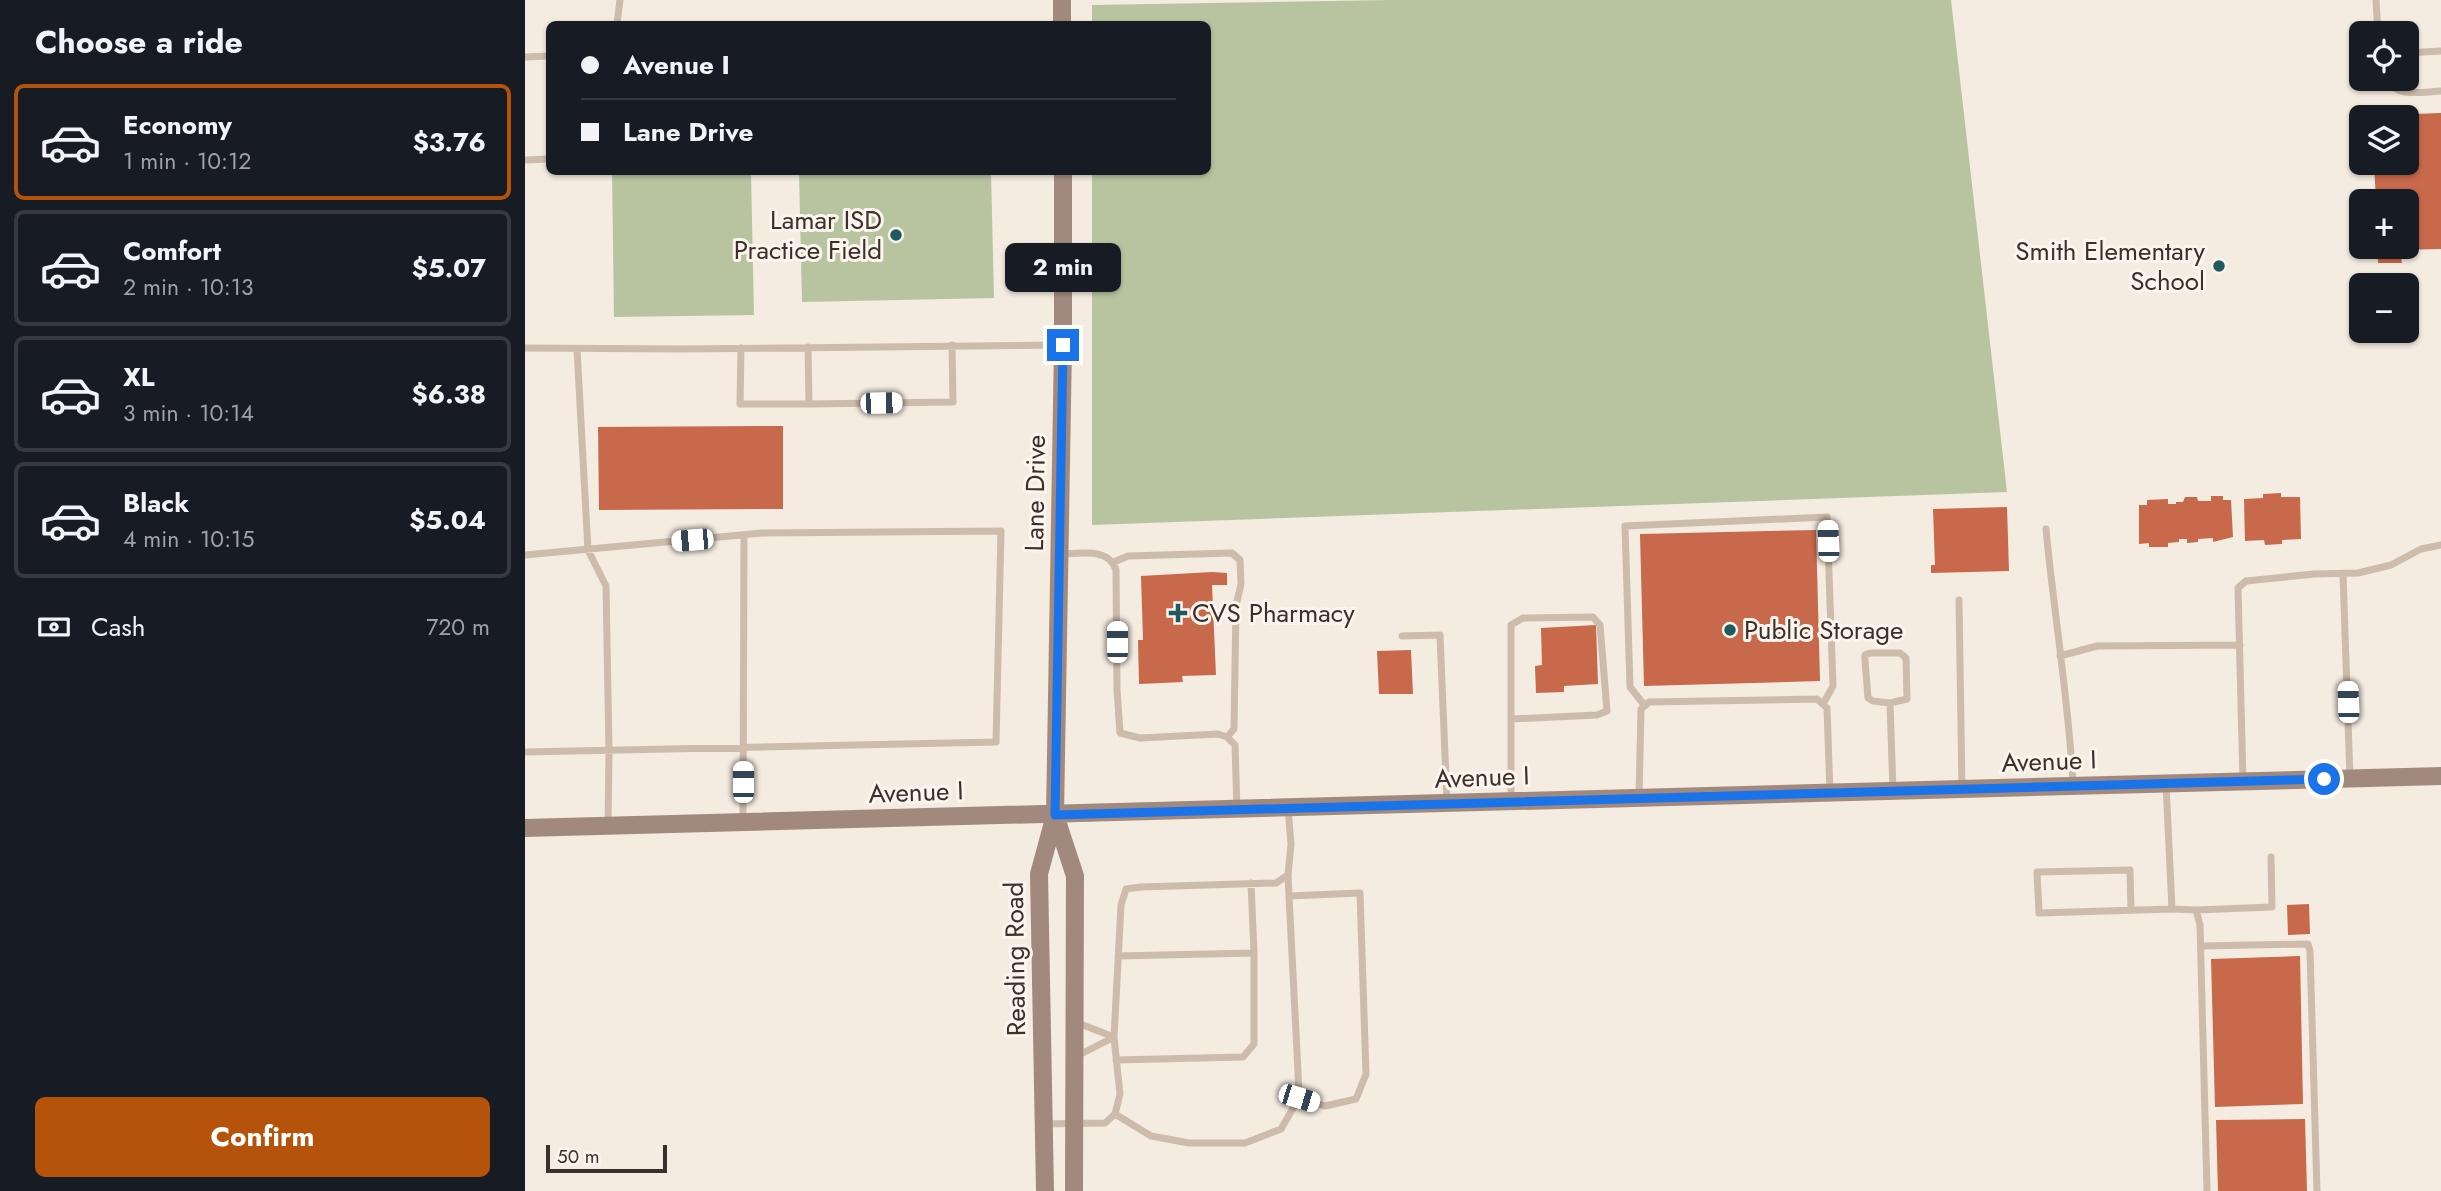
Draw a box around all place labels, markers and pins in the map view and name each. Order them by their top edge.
place label: Lamar ISD Practice Field [734,201,882,269]
marker: Lamar ISD Practice Field [888,227,904,243]
place label: Smith Elementary School [2015,232,2206,300]
marker: Smith Elementary School [2211,258,2227,274]
place label: CVS Pharmacy [1192,594,1355,632]
marker: CVS Pharmacy [1170,605,1186,621]
place label: Public Storage [1744,611,1903,649]
marker: Public Storage [1722,622,1738,638]

